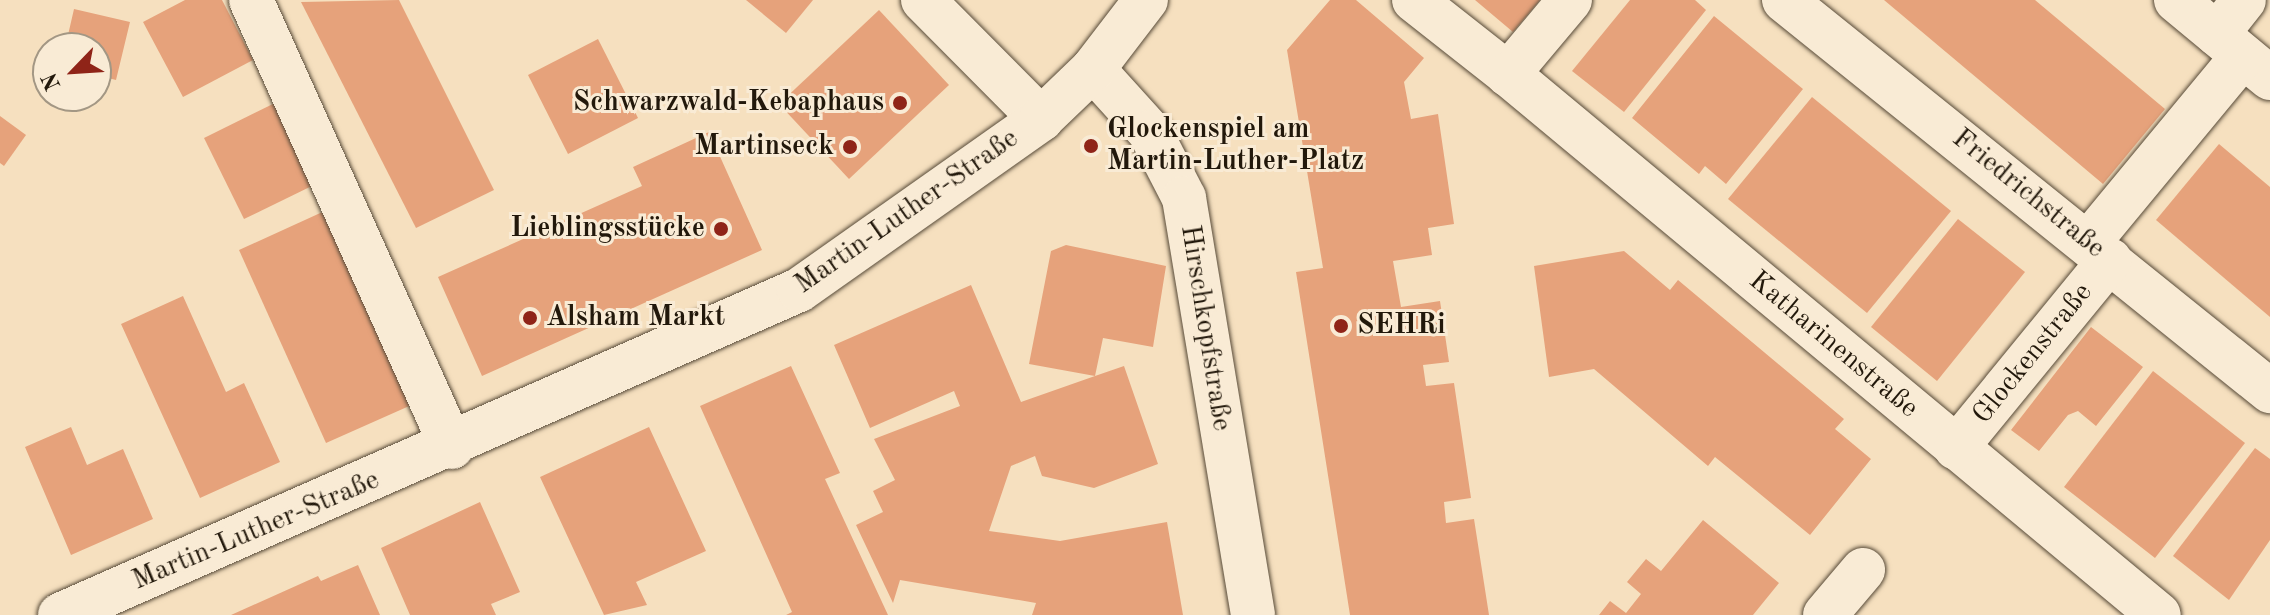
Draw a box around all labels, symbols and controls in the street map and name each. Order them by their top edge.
north arrow [32,32,112,112]
text: N [39,69,66,94]
place label: Schwarzwald-Kebaphaus [573,86,884,120]
marker: Schwarzwald-Kebaphaus [891,94,909,112]
place label: Glockenspiel am Martin-Luther-Platz [1107,113,1364,179]
street label: Martin-Luther-Straße [789,122,1025,302]
street label: Friedrichstraße [1945,122,2111,266]
place label: Martinseck [695,130,834,164]
marker: Glockenspiel am Martin-Luther-Platz [1082,137,1100,155]
marker: Martinseck [841,138,859,156]
place label: Lieblingsstücke [510,212,705,246]
marker: Lieblingsstücke [712,220,730,238]
street label: Hirschkopfstraße [1172,223,1238,433]
street label: Katharinenstraße [1741,264,1925,426]
street label: Glockenstraße [1966,277,2100,431]
place label: Alsham Markt [546,301,725,335]
marker: Alsham Markt [521,309,539,327]
place label: SEHRi [1357,309,1445,343]
marker: SEHRi [1332,317,1350,335]
street label: Martin-Luther-Straße [127,464,385,598]

